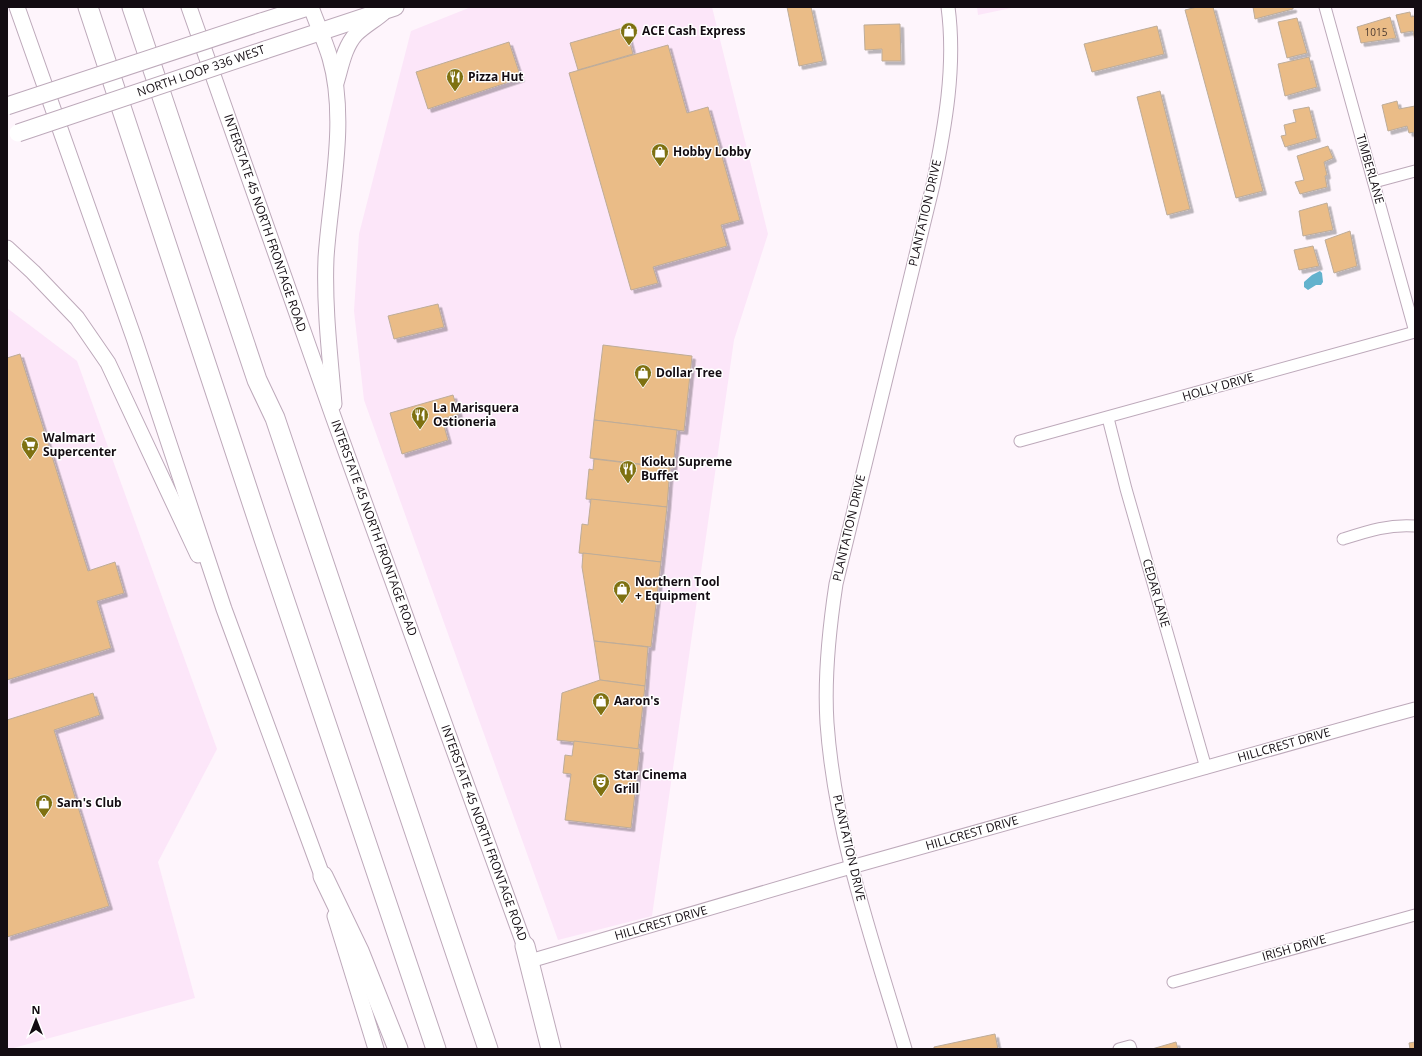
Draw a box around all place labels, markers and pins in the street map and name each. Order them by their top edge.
shop icon: ACE Cash Express [619,21,639,46]
place label: ACE Cash Express [642,22,745,39]
restaurant icon: Pizza Hut [445,67,465,92]
place label: Pizza Hut [468,68,524,85]
shop icon: Hobby Lobby [650,142,670,167]
place label: Hobby Lobby [673,143,751,160]
shop icon: Dollar Tree [633,363,653,388]
place label: Dollar Tree [656,364,722,381]
place label: La Marisquera Ostioneria [433,399,519,430]
restaurant icon: La Marisquera Ostioneria [410,405,430,430]
place label: Walmart Supercenter [43,429,117,460]
supermarket icon: Walmart Supercenter [20,435,40,460]
place label: Kioku Supreme Buffet [641,453,732,484]
restaurant icon: Kioku Supreme Buffet [618,459,638,484]
place label: Northern Tool + Equipment [635,573,720,604]
shop icon: Northern Tool + Equipment [612,579,632,604]
shop icon: Aaron's [591,691,611,716]
place label: Aaron's [614,692,659,709]
place label: Star Cinema Grill [614,766,687,797]
theatre icon: Star Cinema Grill [591,772,611,797]
shop icon: Sam's Club [34,793,54,818]
place label: Sam's Club [57,794,122,811]

